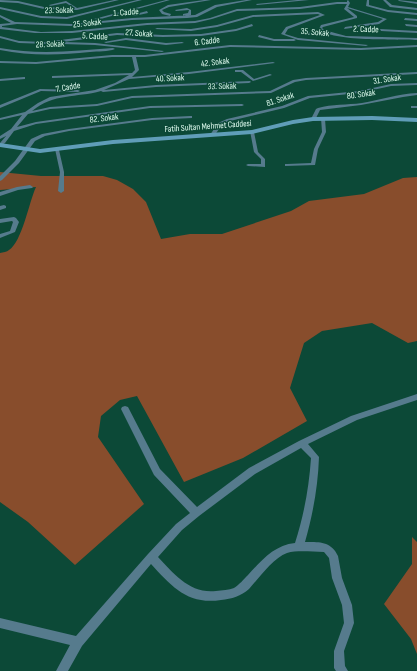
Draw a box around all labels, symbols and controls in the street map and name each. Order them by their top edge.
street label: 23. Sokak [45,5,74,16]
street label: 1. Cadde [113,6,139,19]
street label: 25. Sokak [72,16,102,30]
street label: 2. Cadde [353,24,379,35]
street label: 35. Sokak [300,26,330,39]
street label: 27. Sokak [125,27,154,40]
street label: 5. Cadde [82,30,108,43]
street label: 6. Cadde [194,34,221,49]
street label: 28. Sokak [35,38,65,50]
street label: 42. Sokak [200,55,230,70]
street label: 40. Sokak [155,72,185,85]
street label: 31. Sokak [372,72,402,87]
street label: 7. Cadde [55,80,82,95]
street label: 33. Sokak [208,81,237,92]
street label: 80. Sokak [346,87,377,102]
street label: 81. Sokak [265,90,296,109]
street label: 82. Sokak [89,111,120,126]
street label: Fatih Sultan Mehmet Caddesi [164,118,252,135]

